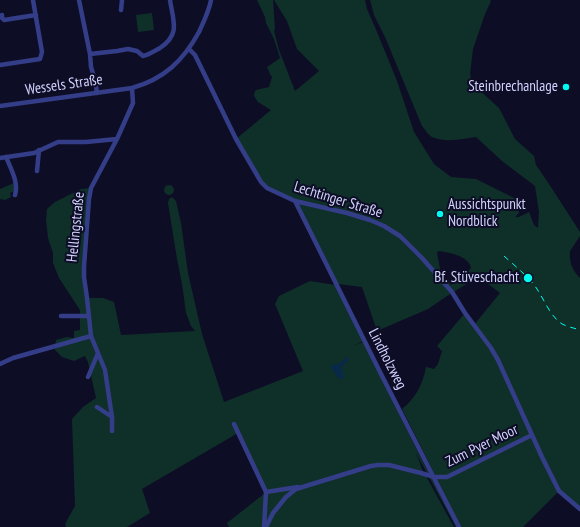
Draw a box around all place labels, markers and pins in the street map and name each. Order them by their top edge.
place label: Steinbrechanlage [468,78,558,96]
marker: Steinbrechanlage [561,82,571,92]
place label: Aussichtspunkt Nordblick [448,196,526,231]
marker: Aussichtspunkt Nordblick [435,209,445,219]
place label: Bf. Stüveschacht [434,269,519,287]
marker: Bf. Stüveschacht [522,272,534,284]

